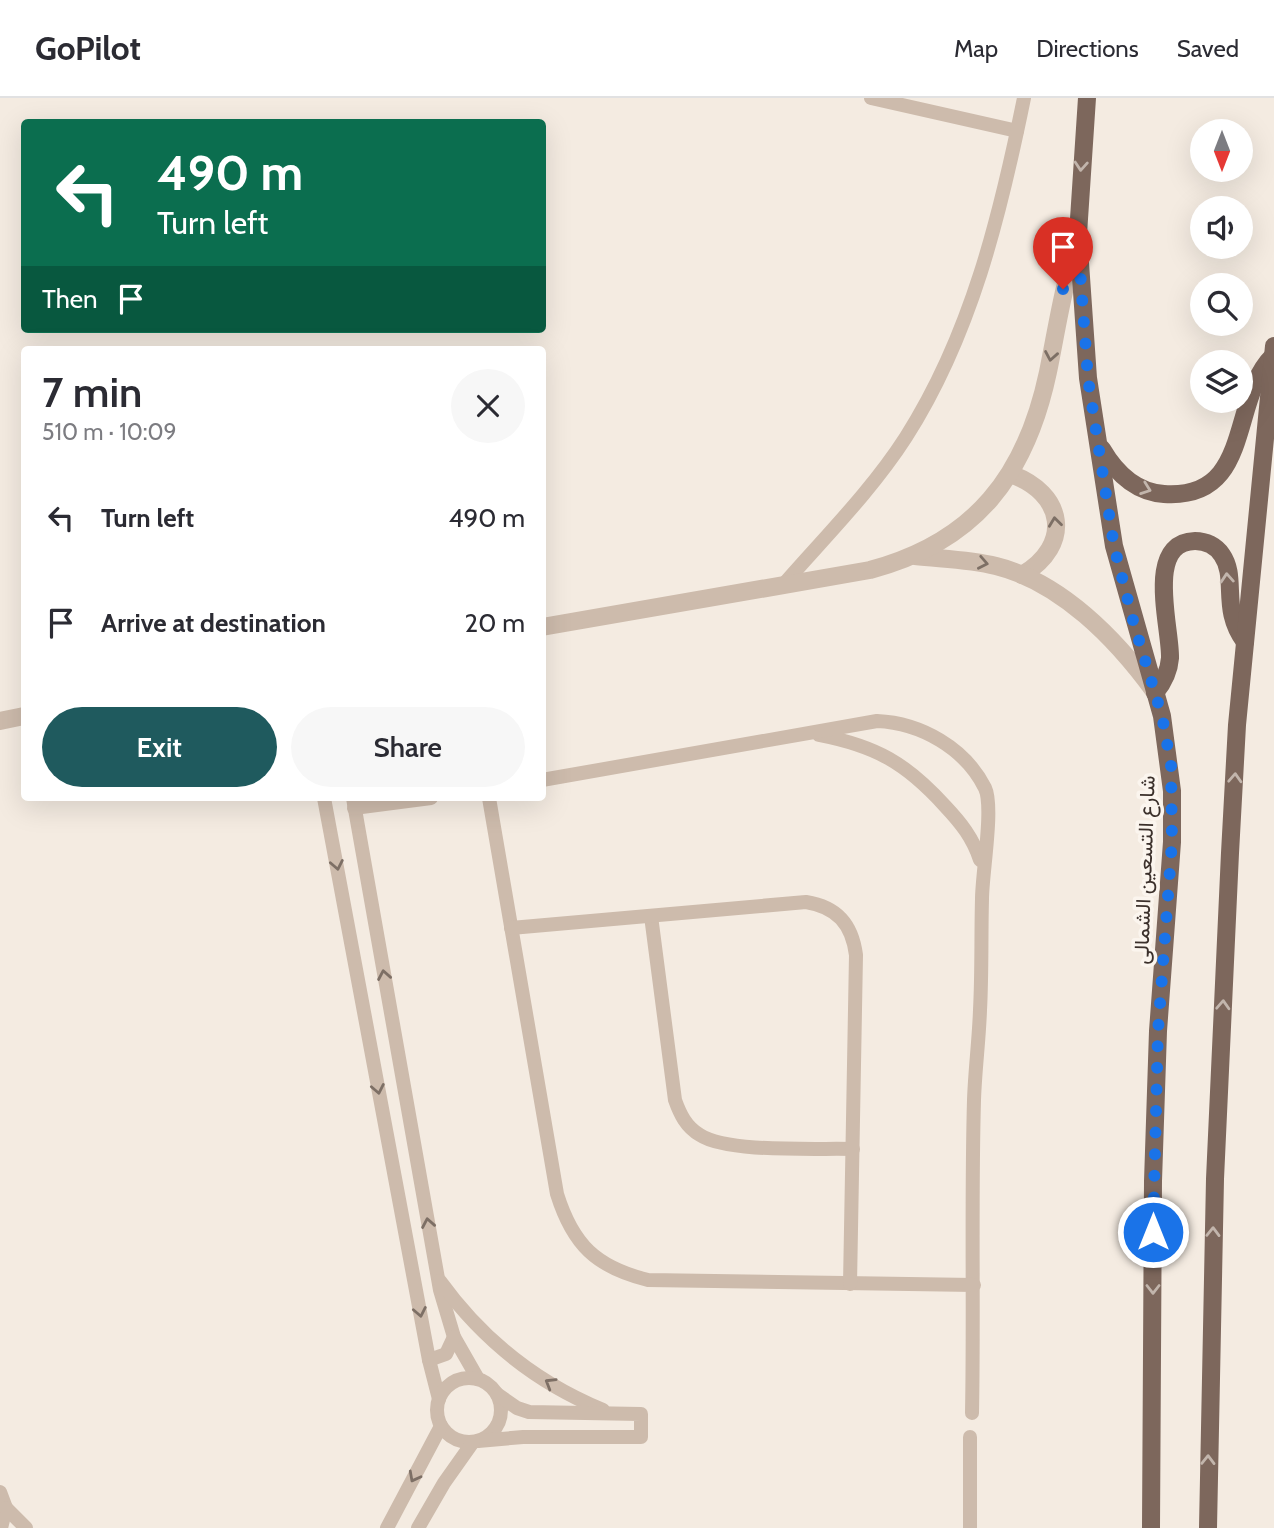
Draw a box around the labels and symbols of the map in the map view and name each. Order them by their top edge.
north arrow [1190,119,1253,182]
one-way arrow [1074,161,1089,172]
pin [1033,217,1093,289]
one-way arrow [1044,350,1059,362]
one-way arrow [1139,481,1151,495]
one-way arrow [1047,516,1062,528]
one-way arrow [977,555,989,570]
one-way arrow [1220,572,1235,583]
one-way arrow [1227,772,1242,783]
street label: شارع التسعين الشمالى [1128,775,1162,965]
one-way arrow [328,859,343,871]
one-way arrow [377,969,392,981]
one-way arrow [1215,999,1230,1010]
one-way arrow [370,1083,385,1095]
position arrow [1116,1195,1190,1269]
one-way arrow [421,1217,436,1229]
one-way arrow [1206,1227,1221,1238]
one-way arrow [1146,1284,1161,1295]
one-way arrow [412,1306,427,1318]
one-way arrow [544,1379,557,1392]
one-way arrow [1201,1454,1216,1465]
one-way arrow [409,1470,422,1482]

